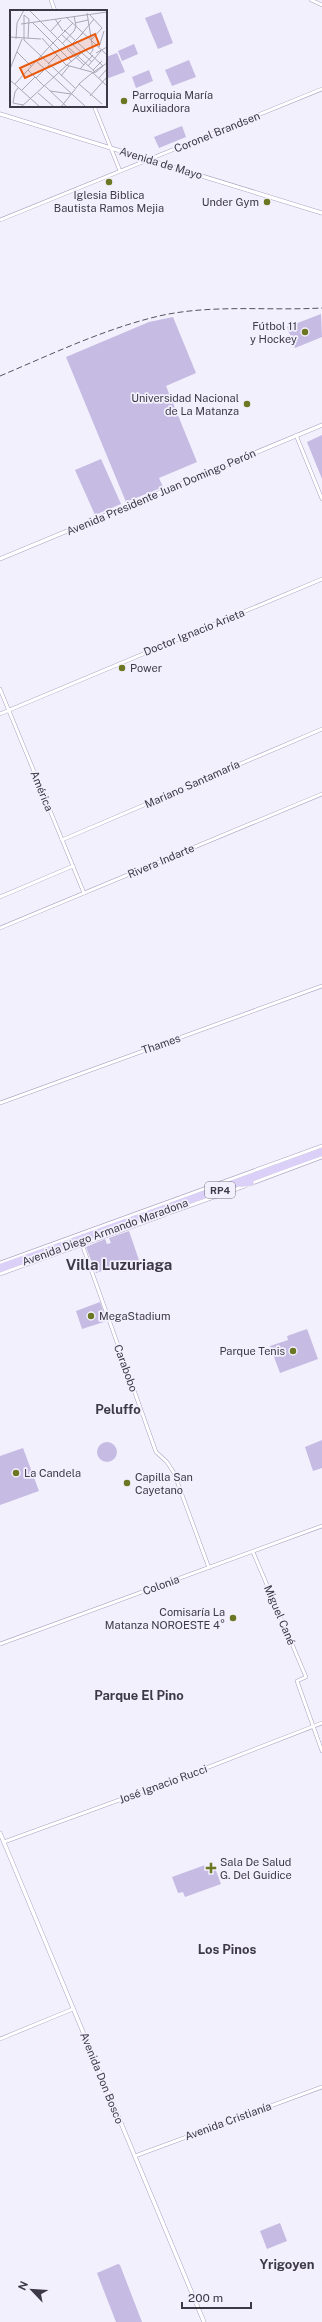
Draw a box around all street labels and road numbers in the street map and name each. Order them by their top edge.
street label: Coronel Brandsen [172,109,262,155]
street label: Avenida de Mayo [118,145,204,181]
street label: Avenida Presidente Juan Domingo Perón [65,447,257,537]
street label: Doctor Ignacio Arieta [142,606,246,658]
street label: Mariano Santamaría [143,758,241,810]
street label: América [28,769,56,813]
street label: Rivera Indarte [126,842,196,880]
street label: Thames [140,1032,182,1056]
road number: RP4 [205,1182,235,1198]
street label: Avenida Diego Armando Maradona [20,1196,190,1268]
street label: Carabobo [112,1343,140,1393]
street label: Colonia [141,1573,181,1597]
street label: Miguel Cané [262,1583,298,1647]
street label: José Ignacio Rucci [117,1762,209,1806]
street label: Avenida Don Bosco [78,2031,126,2125]
street label: Avenida Cristianía [183,2100,273,2142]

